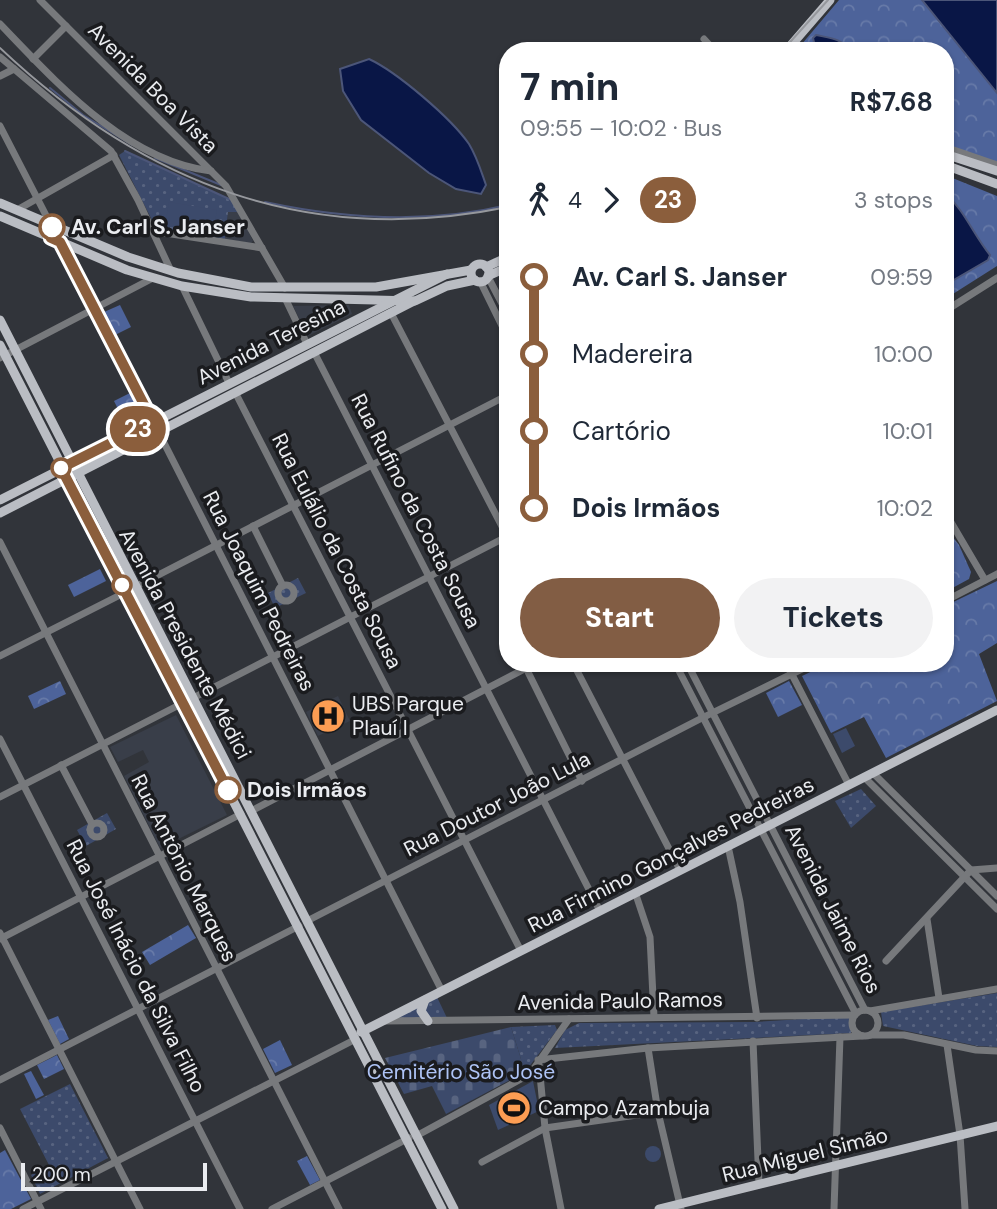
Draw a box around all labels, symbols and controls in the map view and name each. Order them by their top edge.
street label: Avenida Boa Vista [82,17,224,159]
text: 7 min [520,62,619,112]
text: R$7.68 [850,85,933,119]
text: 09:55 – 10:02 · Bus [520,113,722,143]
icon: walk [520,181,558,219]
icon: forward [592,181,630,219]
text: 23 [654,184,682,215]
text: 4 [568,185,582,215]
text: 3 stops [854,185,933,215]
place label: Av. Carl S. Janser [71,213,245,241]
marker: Av. Carl S. Janser [39,214,65,240]
text: Av. Carl S. Janser [572,260,787,294]
text: 09:59 [870,262,933,292]
street label: Avenida Teresina [192,293,350,391]
text: Madereira [572,337,693,371]
text: 10:00 [874,339,933,369]
street label: Rua Rufino da Costa Sousa [345,389,487,633]
line badge: 23 [106,406,170,452]
text: 23 [124,413,152,444]
text: Cartório [572,414,671,448]
text: 10:01 [883,416,933,446]
street label: Rua Eulálio da Costa Sousa [265,428,409,674]
unlabelled marker [51,458,71,478]
street label: Rua Joaquim Pedreiras [196,486,322,696]
text: Dois Irmãos [572,491,720,525]
text: 10:02 [877,493,933,523]
street label: Avenida Presidente Médici [112,524,258,764]
unlabelled marker [112,575,132,595]
button: Start [520,578,720,658]
button: Tickets [734,578,933,658]
place label: UBS Parque PIauí I [352,690,464,742]
hospital icon: UBS Parque PIauí I [309,697,347,735]
street label: Rua Doutor João Lula [399,745,595,863]
street label: Rua Antônio Marques [124,769,244,967]
street label: Rua Firmino Gonçalves Pedreiras [523,771,819,939]
place label: Dois Irmãos [247,776,367,804]
marker: Dois Irmãos [215,777,241,803]
street label: Avenida Jaime Rios [778,820,888,998]
street label: Rua José Inácio da Silva Filho [60,834,212,1098]
street label: Avenida Paulo Ramos [517,985,723,1017]
park label: Cemitério São José [367,1058,555,1086]
sports icon: Campo Azambuja [495,1089,533,1127]
place label: Campo Azambuja [538,1094,710,1122]
street label: Rua Miguel Simão [719,1121,891,1189]
scale bar [21,1160,206,1192]
text: 200 m [32,1162,91,1187]

